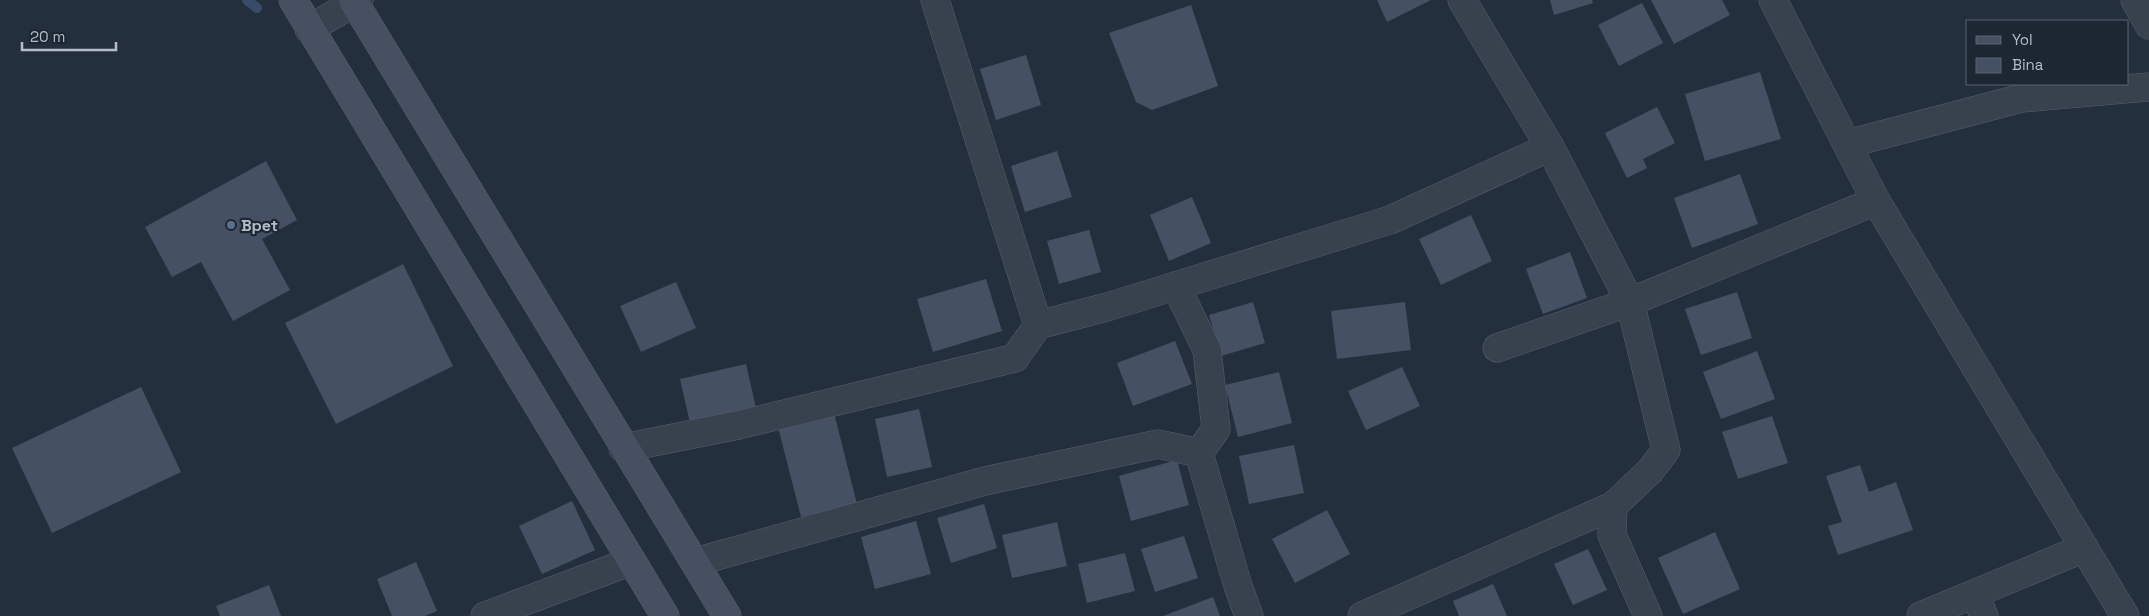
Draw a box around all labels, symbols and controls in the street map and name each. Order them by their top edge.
scale bar [22,20,116,52]
legend [1966,20,2129,85]
text: 20 m [30,27,65,46]
text: Yol [2012,30,2033,49]
text: Bina [2012,55,2044,74]
place label: Bpet [241,215,278,236]
marker: Bpet [225,219,237,231]

